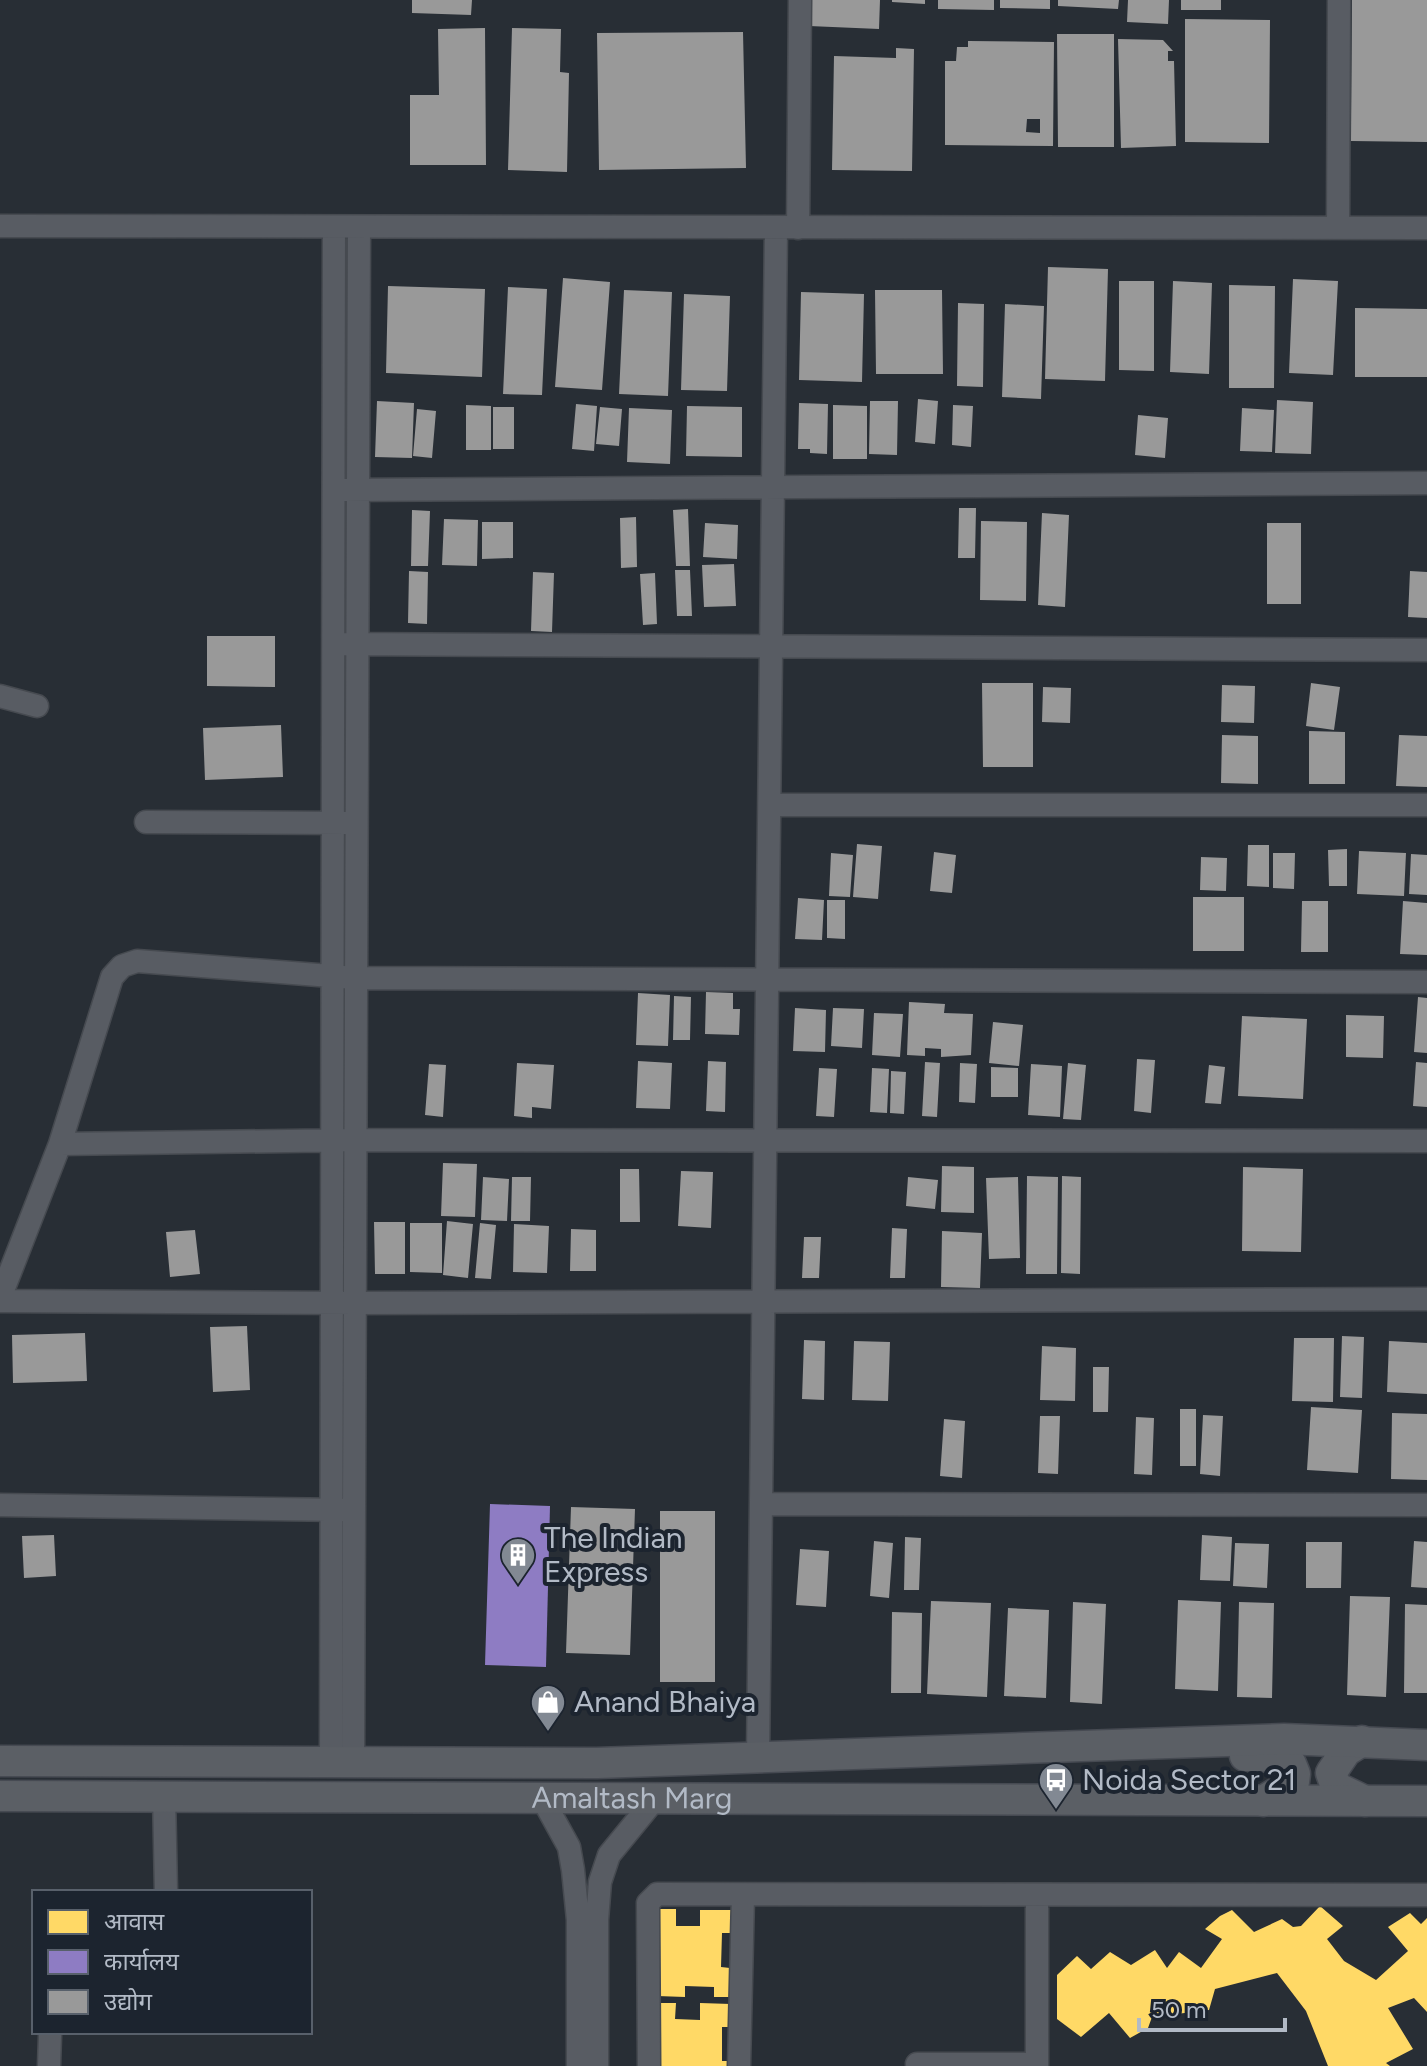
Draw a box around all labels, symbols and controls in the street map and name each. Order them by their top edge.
place label: The Indian Express [544,1519,683,1590]
building icon: The Indian Express [499,1536,537,1586]
shop icon: Anand Bhaiya [529,1683,567,1733]
place label: Anand Bhaiya [574,1683,756,1720]
bus stop icon: Noida Sector 21 [1037,1761,1075,1811]
place label: Noida Sector 21 [1082,1761,1296,1798]
street label: Amaltash Marg [531,1779,733,1817]
legend [32,1890,312,2034]
text: आवास [104,1907,165,1936]
text: कार्यालय [104,1947,180,1976]
scale bar [1139,1982,1285,2032]
text: उद्योग [104,1987,152,2016]
text: 50 m [1151,1995,1207,2024]

